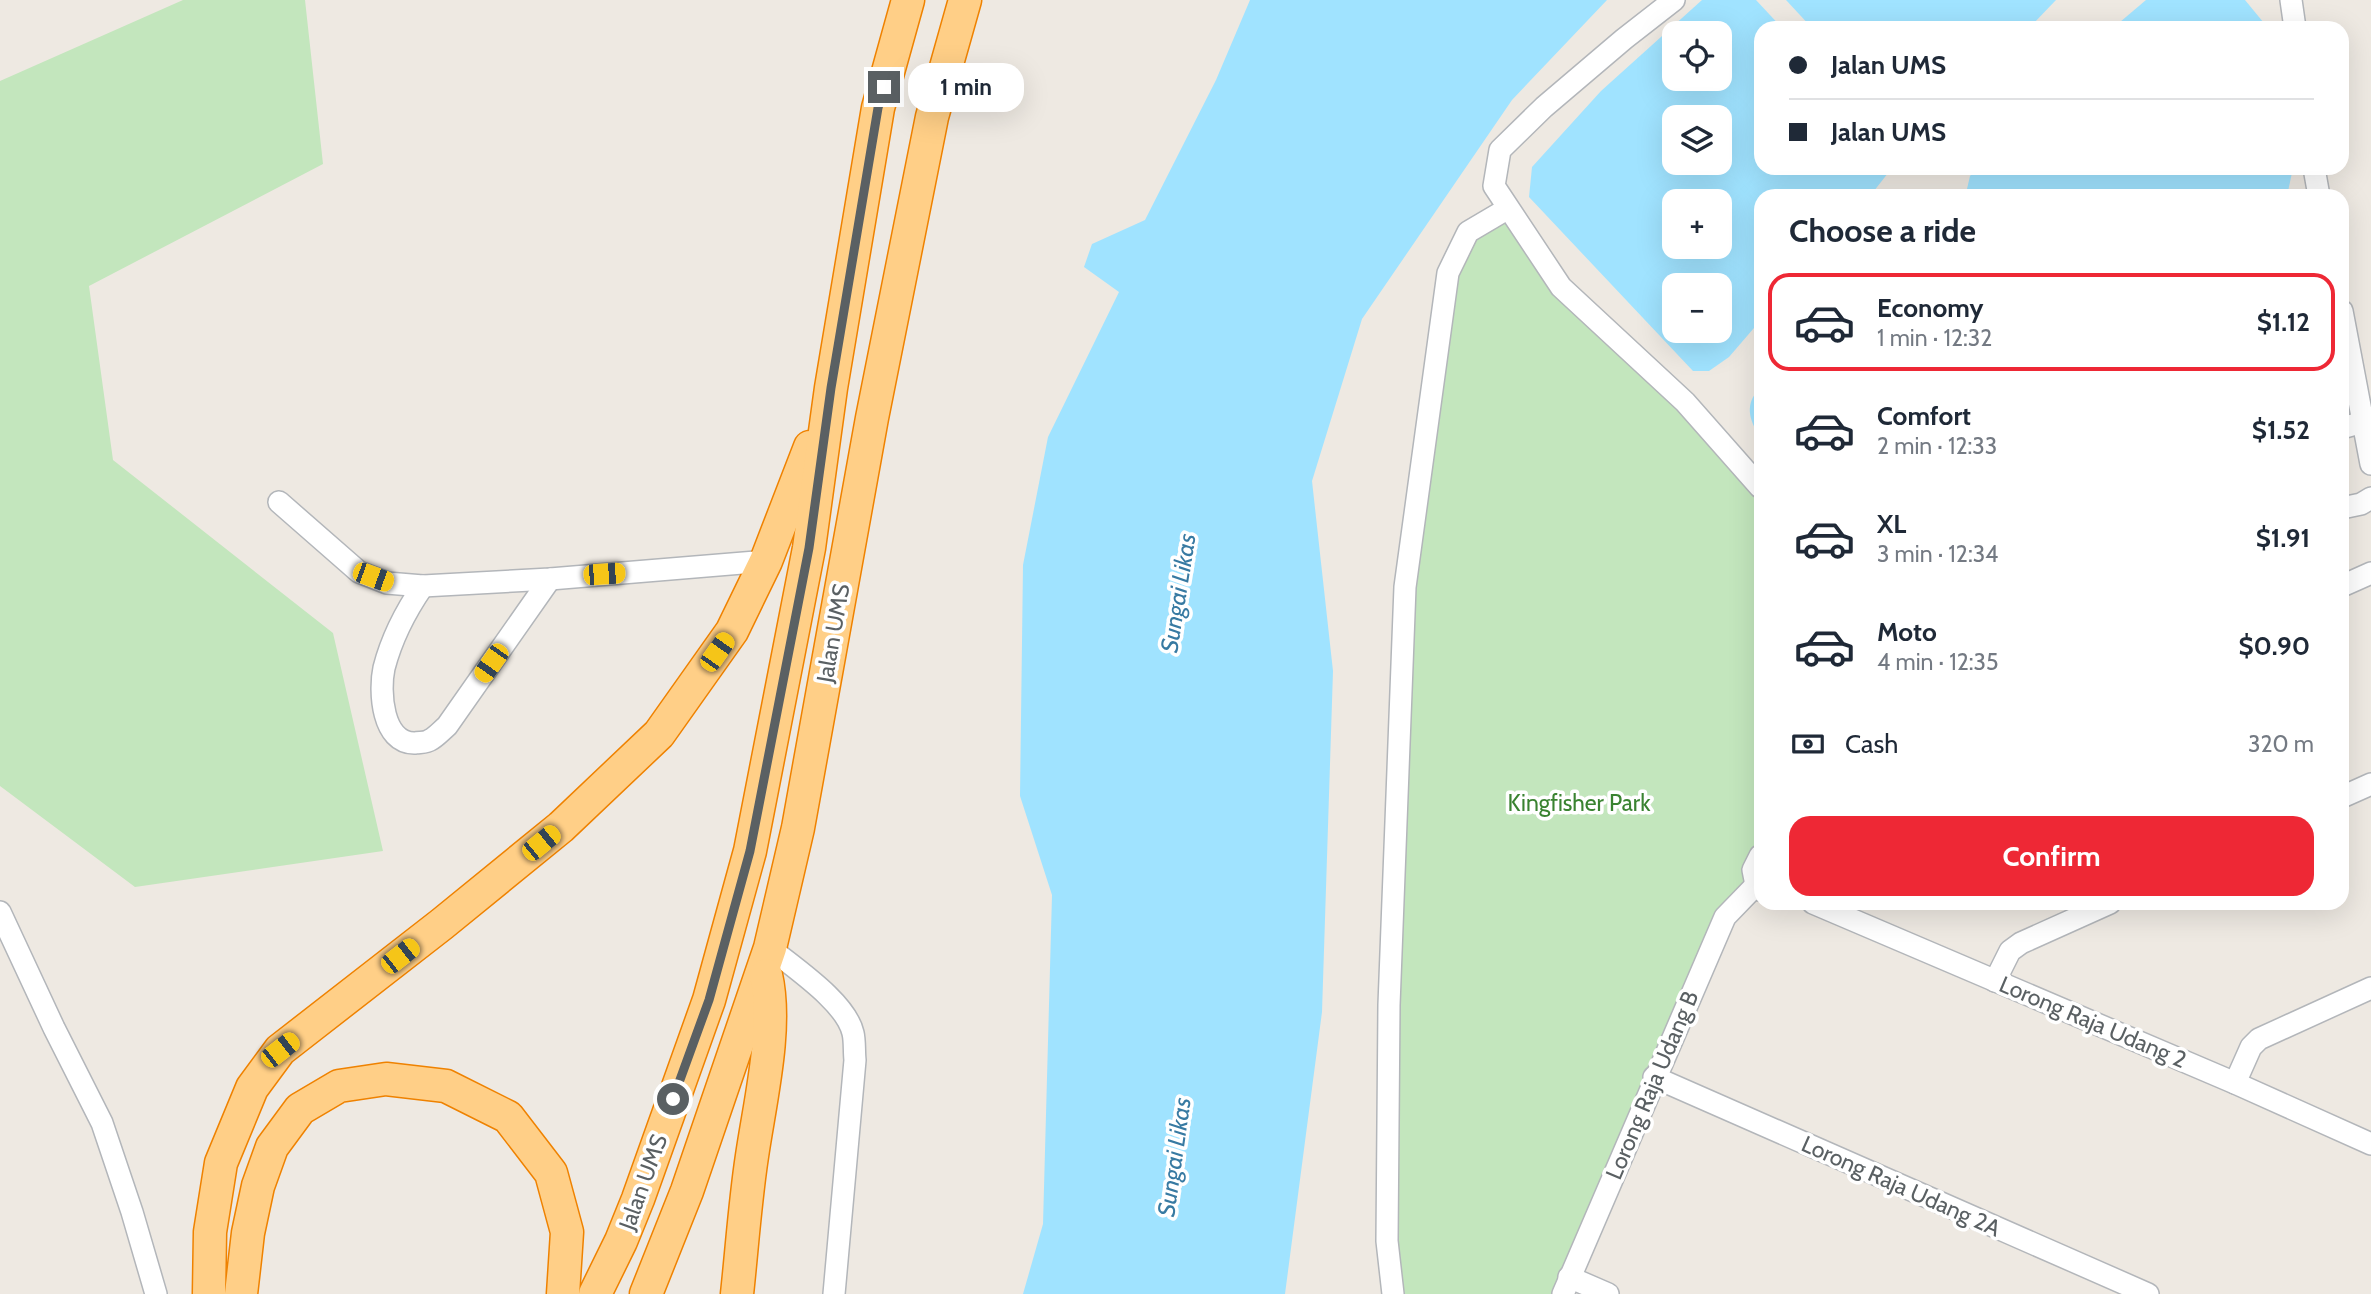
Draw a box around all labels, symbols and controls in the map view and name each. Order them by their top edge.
map controls [1662,21,1732,343]
button: locate [1662,21,1732,91]
text: Jalan UMS [1831,49,1946,81]
callout: 1 min [908,62,1024,112]
route end [868,71,900,103]
text: 1 min [940,73,992,101]
button: layers [1662,105,1732,175]
text: Jalan UMS [1831,116,1946,148]
button: + [1662,189,1732,259]
text: Choose a ride [1789,211,1976,250]
button: − [1662,273,1732,343]
icon: car [1793,291,1856,354]
text: Economy [1877,292,1983,324]
text: $1.12 [2257,306,2310,338]
text: 1 min · 12:32 [1877,324,1992,352]
icon: car [1793,399,1856,462]
text: Comfort [1877,400,1971,432]
text: $1.52 [2252,414,2310,446]
text: 2 min · 12:33 [1877,432,1997,460]
icon: car [1793,507,1856,570]
text: XL [1877,508,1906,540]
text: $1.91 [2256,522,2310,554]
water label: Sungai Likas [1154,532,1202,654]
text: 3 min · 12:34 [1877,540,1998,568]
car [350,560,397,594]
car [583,562,626,586]
street label: Jalan UMS [810,581,855,686]
icon: car [1793,615,1856,678]
text: Moto [1877,616,1937,648]
car [697,629,738,675]
text: $0.90 [2238,630,2310,662]
car [471,640,512,686]
text: 4 min · 12:35 [1877,648,1998,676]
icon: cash [1789,725,1827,763]
text: Cash [1845,728,1898,760]
text: 320 m [2248,730,2314,758]
park label: Kingfisher Park [1508,789,1651,817]
button: Confirm [1789,816,2314,896]
car [519,822,564,864]
car [377,935,424,977]
street label: Lorong Raja Udang 2 [1995,970,2191,1074]
street label: Lorong Raja Udang B [1600,986,1705,1184]
car [257,1029,304,1071]
route start [657,1083,689,1115]
water label: Sungai Likas [1151,1096,1197,1218]
street label: Jalan UMS [612,1130,673,1235]
street label: Lorong Raja Udang 2A [1797,1130,2005,1242]

